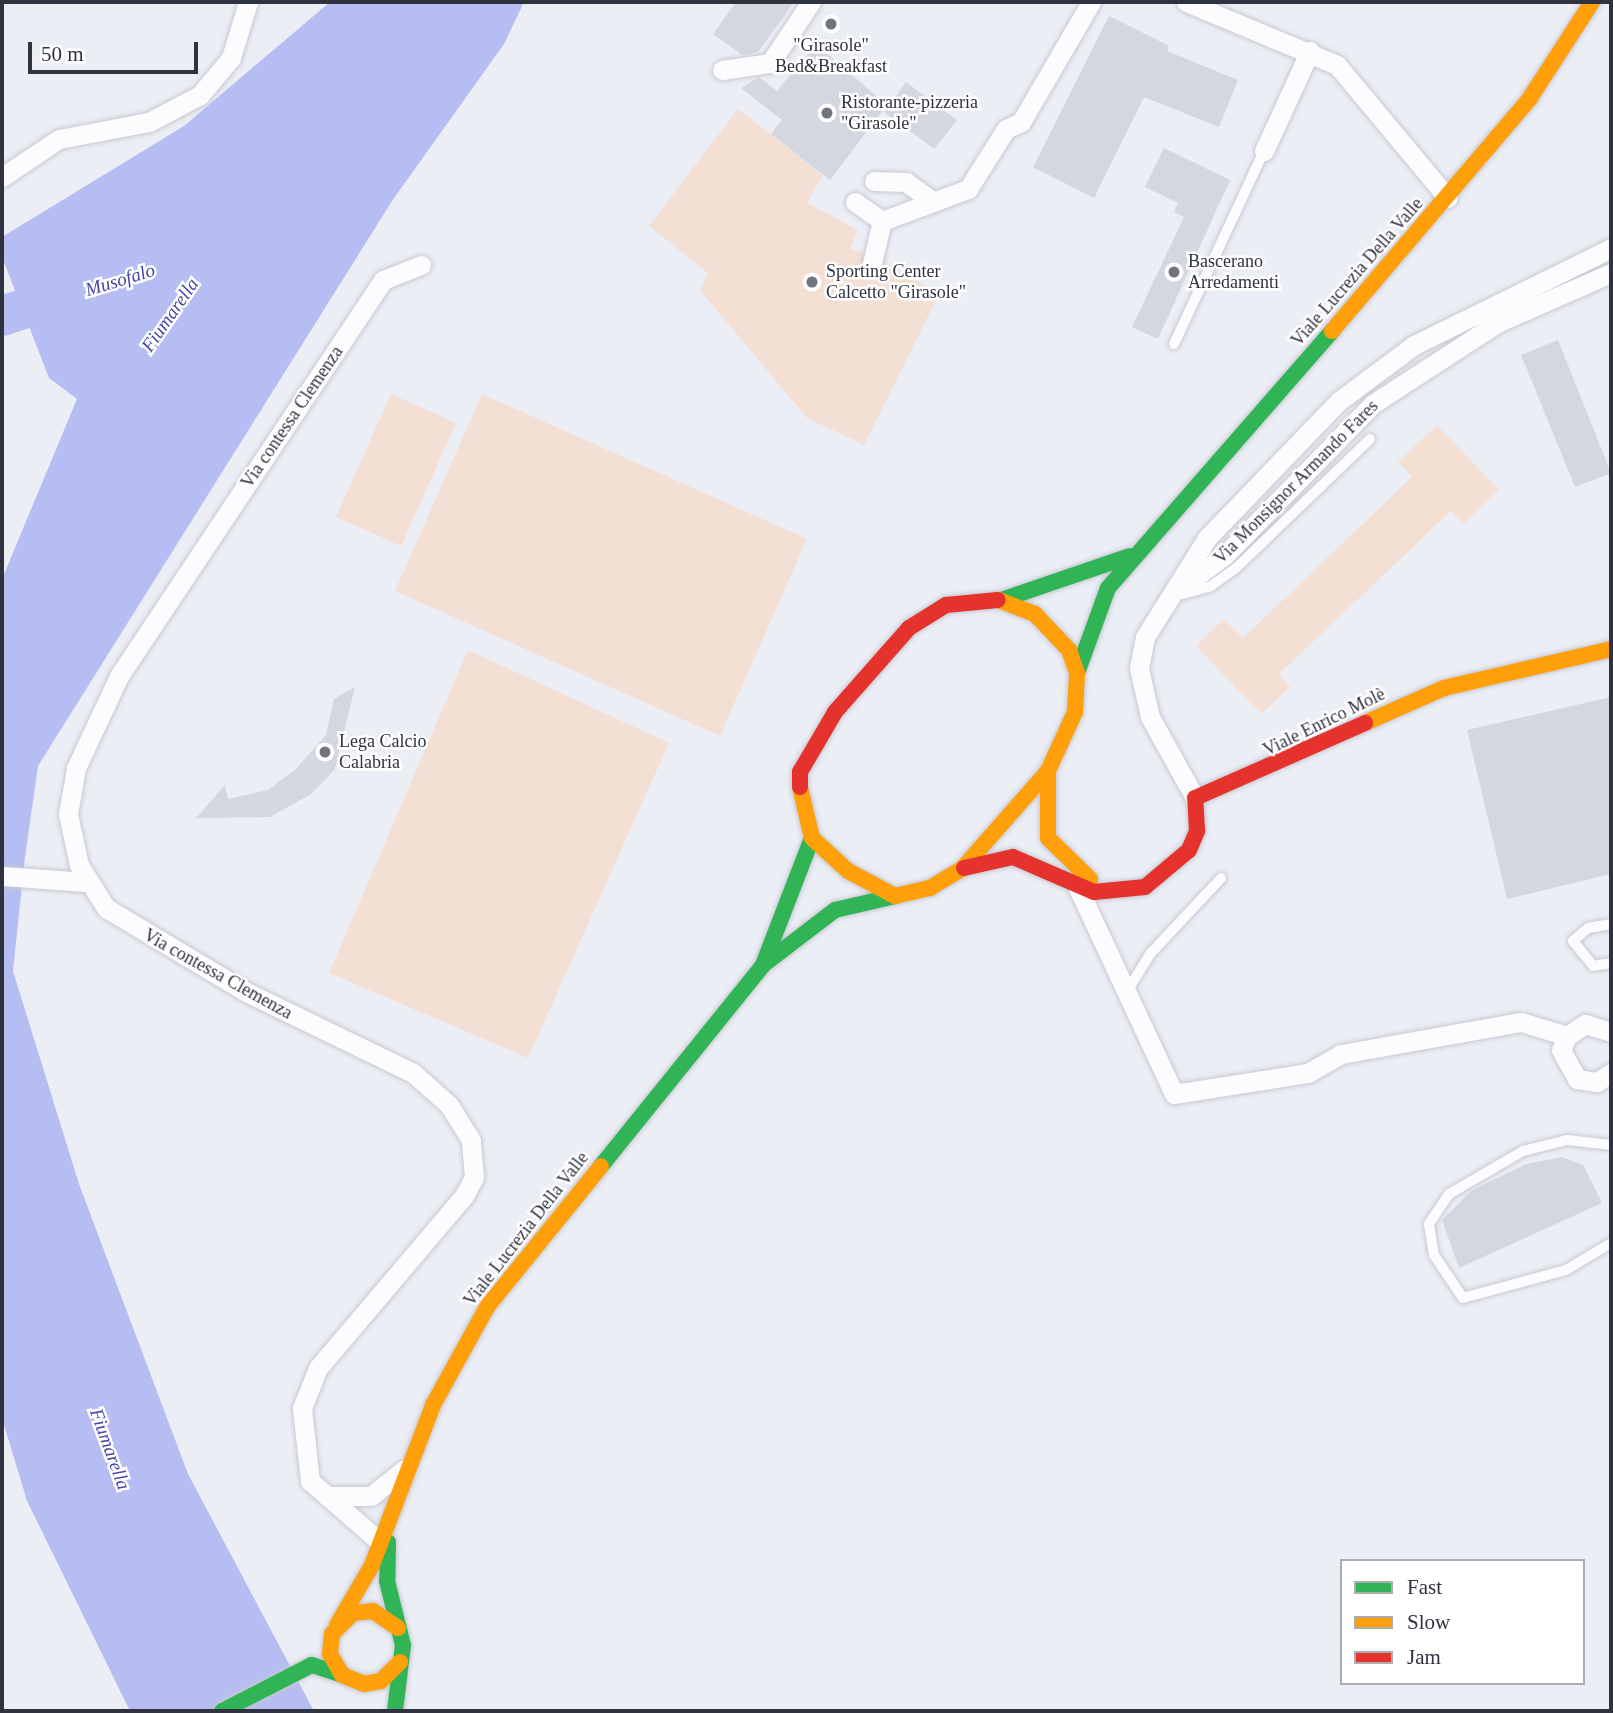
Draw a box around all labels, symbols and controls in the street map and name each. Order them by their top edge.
marker: "Girasole" Bed&Breakfast [823,16,839,32]
scale bar [32,28,201,72]
place label: "Girasole" Bed&Breakfast [775,35,887,78]
text: 50 m [41,42,84,66]
place label: Ristorante-pizzeria "Girasole" [841,92,978,134]
marker: Ristorante-pizzeria "Girasole" [819,105,835,121]
street label: Viale Lucrezia Della Valle [1286,193,1428,351]
place label: Bascerano Arredamenti [1188,251,1279,294]
water label: Musofalo [82,259,158,301]
place label: Sporting Center Calcetto "Girasole" [826,261,966,304]
marker: Bascerano Arredamenti [1166,264,1182,280]
water label: Fiumarella [136,274,204,356]
marker: Sporting Center Calcetto "Girasole" [804,274,820,290]
street label: Via contessa Clemenza [236,342,348,492]
street label: Via Monsignor Armando Fares [1209,395,1383,569]
street label: Viale Enrico Molè [1260,683,1388,761]
place label: Lega Calcio Calabria [339,731,426,774]
marker: Lega Calcio Calabria [317,744,333,760]
street label: Via contessa Clemenza [140,924,296,1024]
street label: Viale Lucrezia Della Valle [459,1147,593,1311]
water label: Fiumarella [85,1405,135,1493]
legend [1340,1559,1585,1685]
text: Fast [1407,1575,1442,1599]
text: Slow [1407,1610,1450,1634]
text: Jam [1407,1645,1441,1669]

